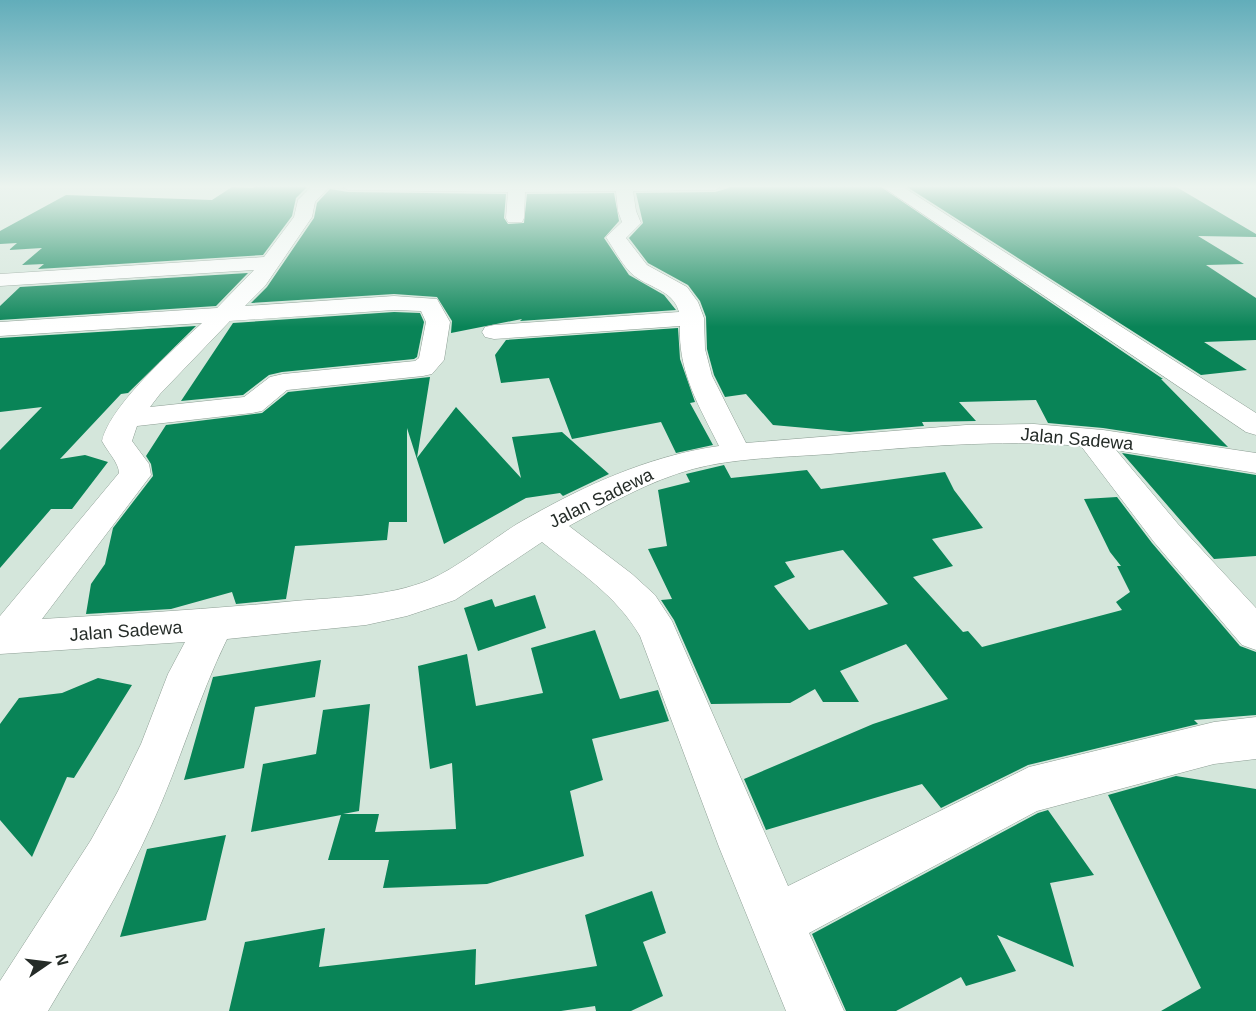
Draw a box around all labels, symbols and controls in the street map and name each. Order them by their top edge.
street label: Jalan Sadewa [1020,424,1135,454]
street label: Jalan Sadewa [546,464,657,532]
street label: Jalan Sadewa [69,617,184,645]
north arrow [18,933,78,993]
text: N [52,952,72,967]

